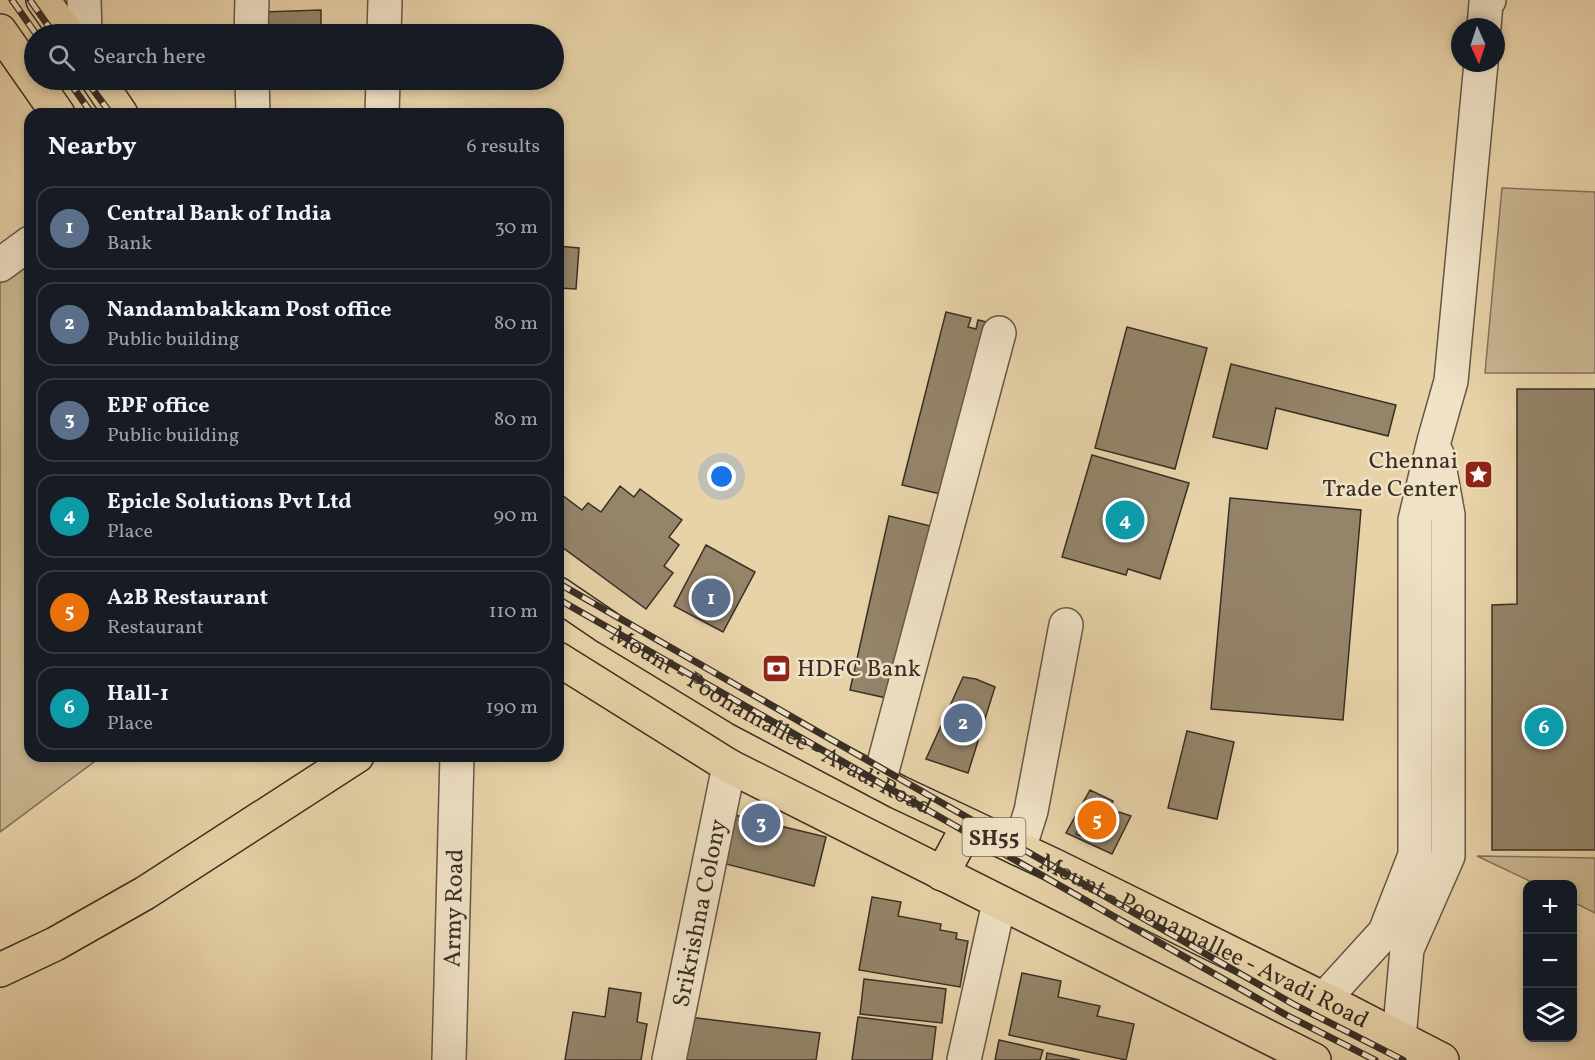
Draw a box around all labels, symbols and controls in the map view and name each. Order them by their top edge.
north arrow [1451,18,1505,72]
search box [24,24,564,90]
icon: search [45,41,78,74]
text: Search here [93,42,206,73]
text: Nearby [48,129,137,165]
text: 6 results [467,133,540,161]
text: Central Bank of India [107,199,331,230]
text: 1 [65,214,74,242]
text: 30 m [494,214,538,242]
text: Bank [107,230,152,258]
text: Nandambakkam Post office [107,295,391,326]
text: 2 [64,310,75,338]
text: 80 m [494,310,538,338]
text: Public building [107,326,239,354]
text: EPF office [107,391,209,422]
text: 3 [64,406,75,434]
text: 80 m [494,406,538,434]
text: Public building [107,422,239,450]
place label: Chennai Trade Center [1322,445,1458,507]
place icon: Chennai Trade Center [1463,458,1495,490]
your location [707,462,736,491]
text: Epicle Solutions Pvt Ltd [107,487,352,518]
pin: 4 [1106,498,1144,542]
text: 4 [63,502,76,530]
text: 90 m [494,502,538,530]
text: Place [107,518,153,546]
pin: 1 [692,576,730,620]
text: A2B Restaurant [107,583,268,614]
text: 5 [65,598,74,626]
text: 110 m [489,598,538,626]
text: Restaurant [107,614,204,642]
street label: Mount - Poonamallee - Avadi Road [603,618,937,825]
bank icon: HDFC Bank [760,652,792,684]
place label: HDFC Bank [797,653,921,687]
text: Hall-1 [107,679,169,710]
text: 6 [64,694,75,722]
text: 190 m [486,694,538,722]
pin: 2 [944,700,982,746]
pin: 6 [1524,704,1564,750]
text: Place [107,710,153,738]
pin: 5 [1078,798,1116,842]
pin: 3 [742,800,780,846]
street label: Srikrishna Colony [665,816,737,1010]
road number: SH55 [962,818,1026,856]
street label: Mount - Poonamallee - Avadi Road [1033,846,1374,1038]
street label: Army Road [436,848,474,968]
map controls [1523,880,1577,1042]
button: + [1523,880,1577,934]
button: − [1523,934,1577,988]
button: layers [1523,988,1577,1042]

